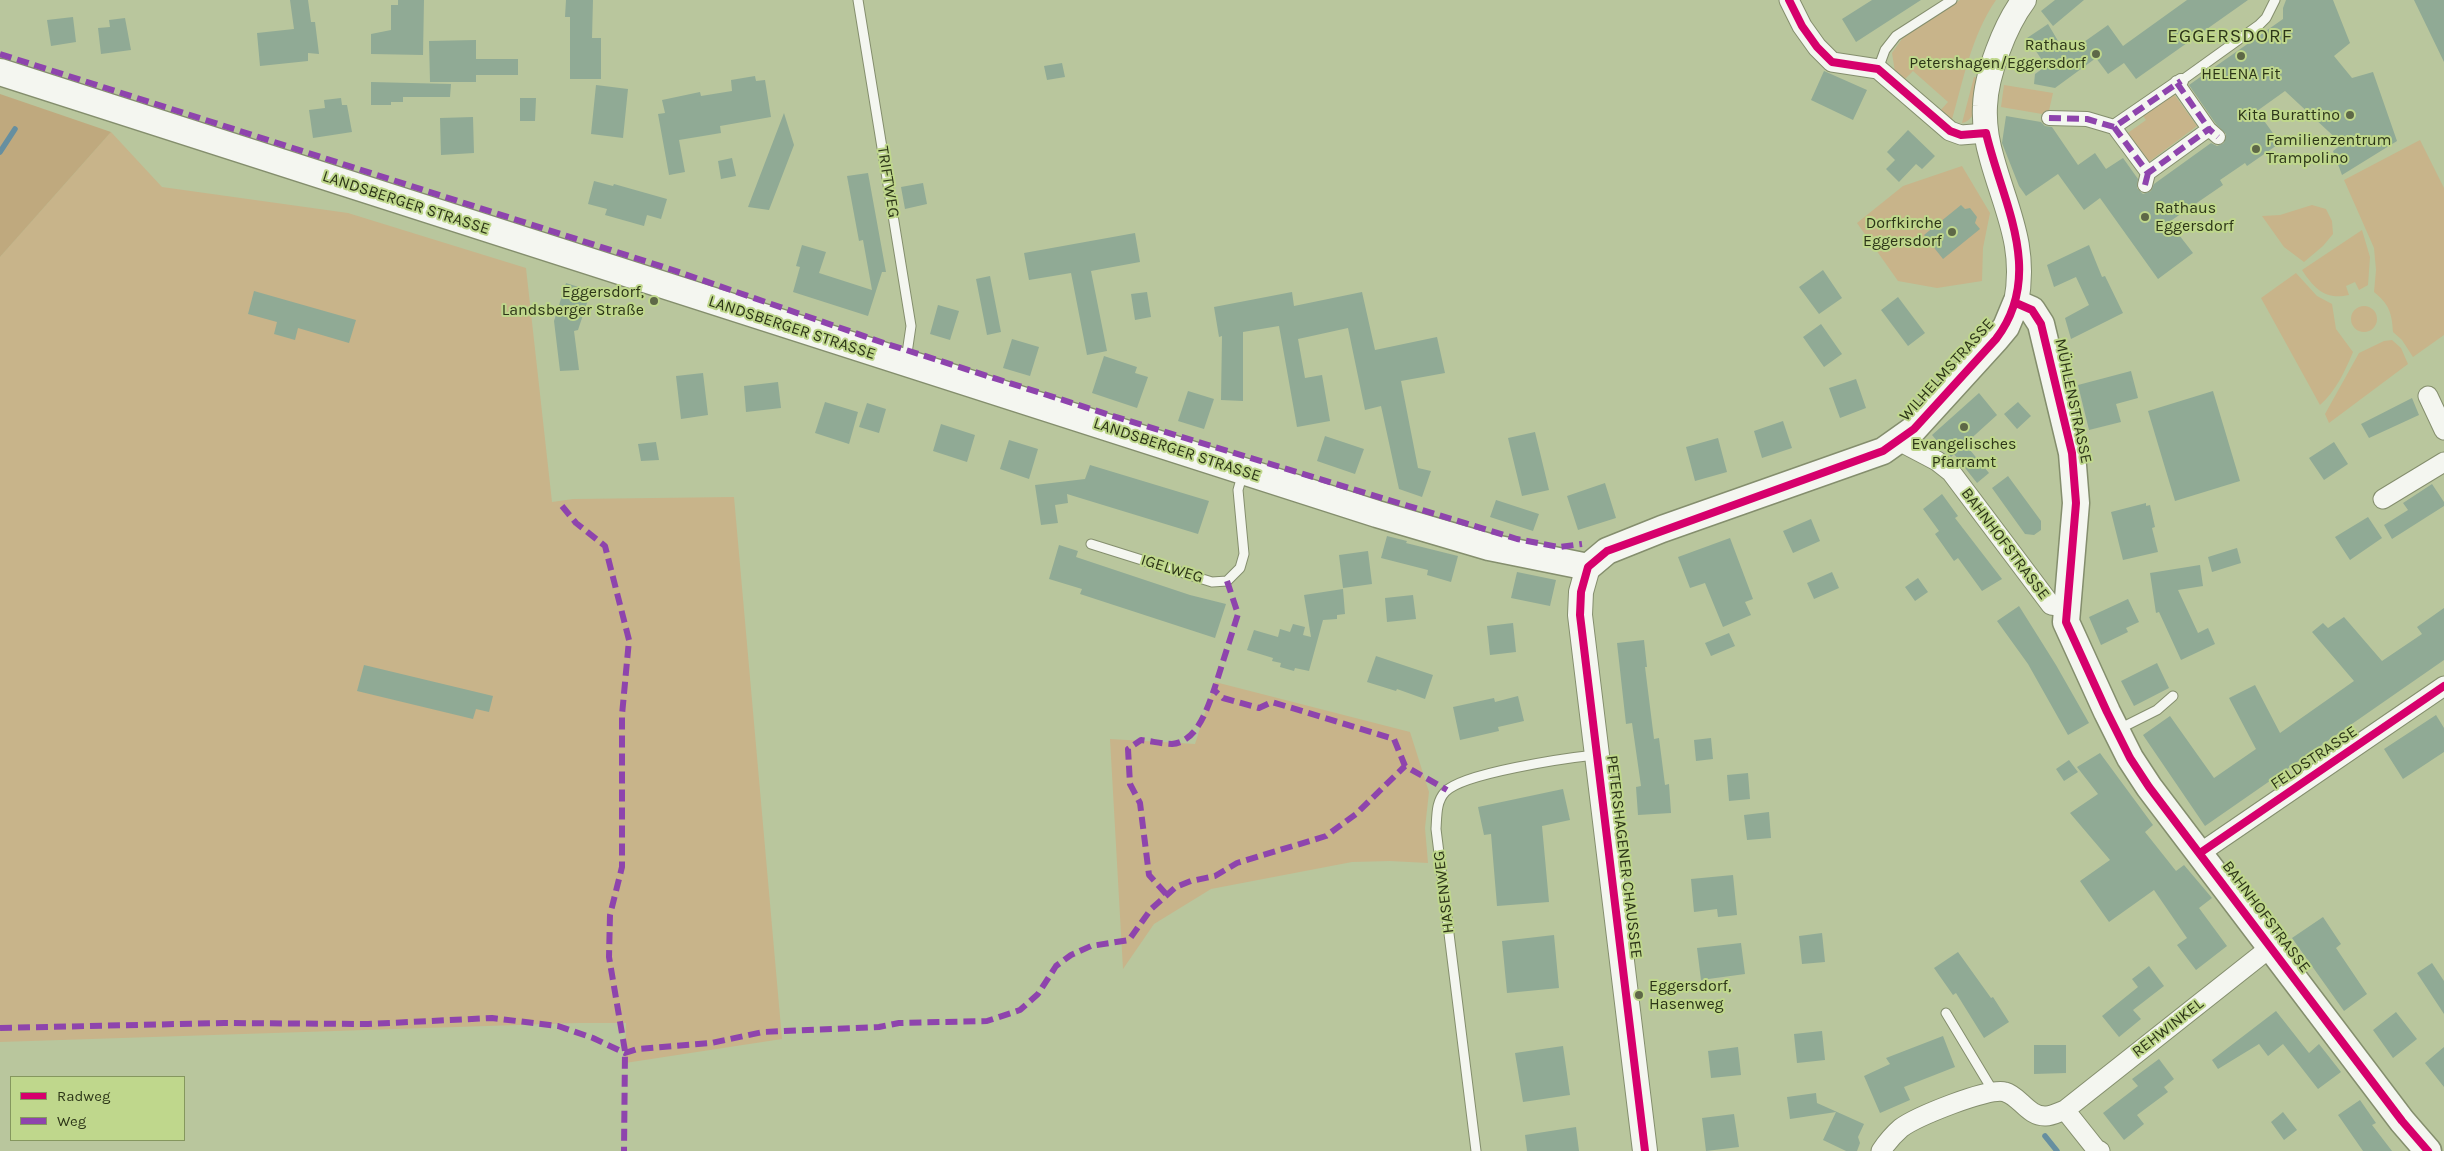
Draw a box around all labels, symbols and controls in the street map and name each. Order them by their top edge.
district label: EGGERSDORF [2166,26,2294,48]
place label: Rathaus Petershagen/Eggersdorf [1909,35,2086,73]
marker: Rathaus Petershagen/Eggersdorf [2090,48,2102,60]
marker: HELENA Fit [2235,50,2247,62]
place label: HELENA Fit [2201,64,2281,84]
place label: Kita Burattino [2237,105,2340,125]
marker: Kita Burattino [2344,109,2356,121]
place label: Familienzentrum Trampolino [2266,130,2392,168]
marker: Familienzentrum Trampolino [2250,143,2262,155]
street label: TRIFTWEG [873,145,903,219]
street label: LANDSBERGER STRASSE [320,167,492,239]
place label: Rathaus Eggersdorf [2155,198,2234,236]
marker: Rathaus Eggersdorf [2139,211,2151,223]
place label: Dorfkirche Eggersdorf [1863,213,1942,251]
marker: Dorfkirche Eggersdorf [1946,226,1958,238]
place label: Eggersdorf, Landsberger Straße [502,282,644,320]
street label: LANDSBERGER STRASSE [706,292,878,364]
marker: Eggersdorf, Landsberger Straße [648,295,660,307]
street label: WILHELMSTRASSE [1896,315,1998,425]
street label: MÜHLENSTRASSE [2050,337,2096,465]
street label: LANDSBERGER STRASSE [1091,414,1263,486]
marker: Evangelisches Pfarramt [1958,421,1970,433]
place label: Evangelisches Pfarramt [1912,434,2016,472]
street label: BAHNHOFSTRASSE [1957,484,2053,604]
street label: IGELWEG [1138,550,1206,588]
street label: FELDSTRASSE [2267,722,2361,794]
street label: PETERSHAGENER CHAUSSEE [1602,754,1646,960]
street label: HASENWEG [1429,850,1459,934]
street label: BAHNHOFSTRASSE [2218,857,2314,977]
place label: Eggersdorf, Hasenweg [1649,976,1731,1014]
marker: Eggersdorf, Hasenweg [1633,989,1645,1001]
street label: REHWINKEL [2128,994,2208,1062]
legend [10,1076,185,1141]
text: Radweg [57,1087,110,1105]
text: Weg [57,1112,86,1130]

